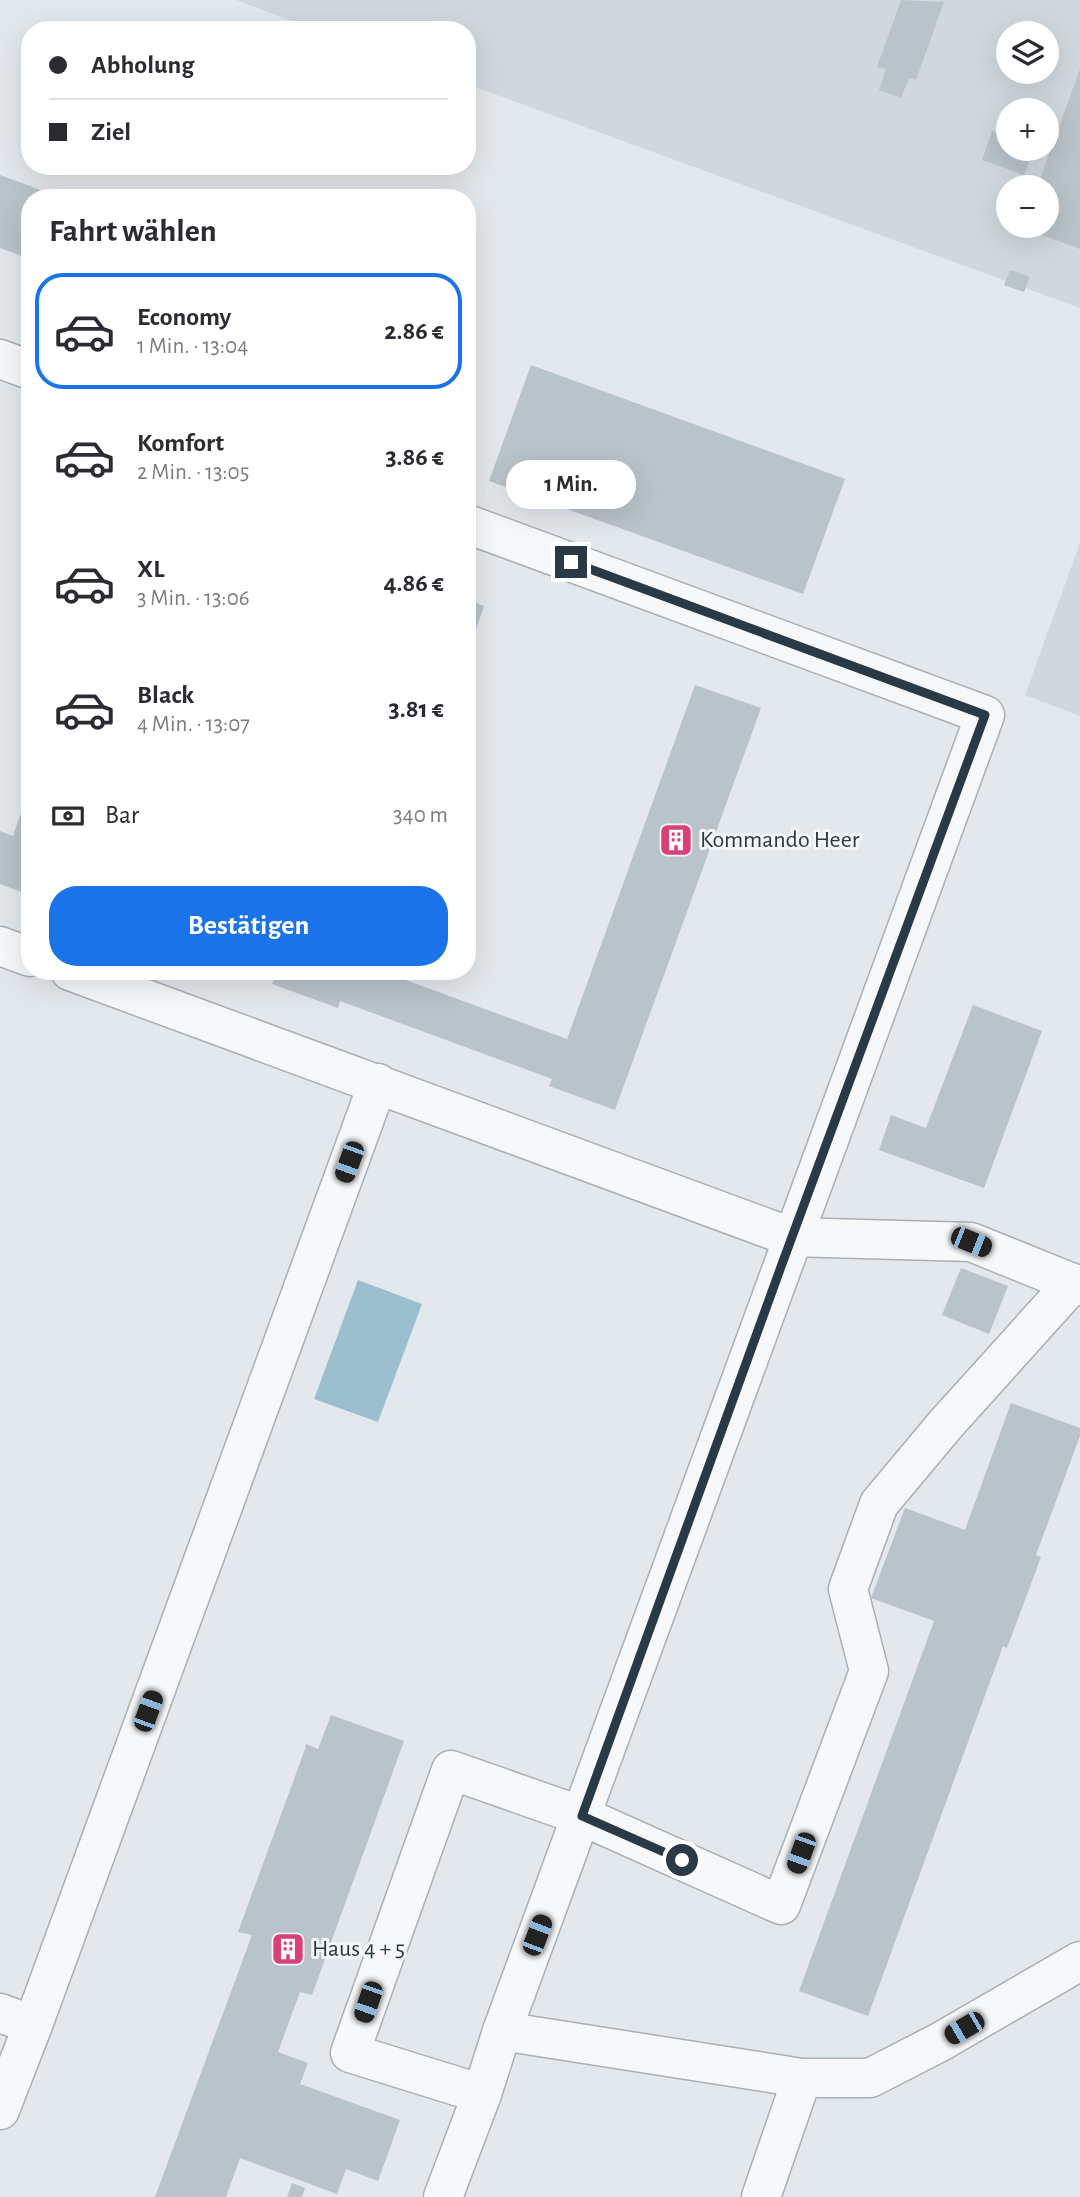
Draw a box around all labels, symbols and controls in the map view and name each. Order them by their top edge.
map controls [996,21,1059,238]
button: layers [996,21,1059,84]
text: Abholung [91,52,194,78]
button: + [996,98,1059,161]
text: Ziel [91,119,131,145]
button: − [996,175,1059,238]
text: Fahrt wählen [49,215,217,247]
icon: car [53,300,116,363]
text: Economy [137,304,231,330]
text: 2.86 € [384,318,444,344]
text: 1 Min. · 13:04 [137,335,248,358]
icon: car [53,426,116,489]
text: Komfort [137,430,224,456]
text: 3.86 € [385,444,444,470]
text: 2 Min. · 13:05 [137,461,249,484]
callout: 1 Min. [506,461,636,510]
text: 1 Min. [544,473,598,496]
route end [555,546,587,578]
icon: car [53,552,116,615]
text: XL [137,556,164,582]
text: 4.86 € [384,570,444,596]
text: 3 Min. · 13:06 [137,587,250,610]
icon: car [53,678,116,741]
text: Black [137,682,194,708]
text: 3.81 € [389,696,444,722]
text: 4 Min. · 13:07 [137,713,250,736]
icon: cash [49,797,87,835]
text: Bar [105,802,139,828]
text: 340 m [393,804,448,827]
building icon: Kommando Heer [657,821,695,859]
place label: Kommando Heer [700,828,860,852]
button: Bestätigen [49,886,448,966]
car [332,1139,367,1185]
car [948,1224,995,1260]
car [131,1688,166,1734]
car [784,1830,819,1876]
route start [666,1844,698,1876]
car [520,1912,555,1958]
building icon: Haus 4 + 5 [269,1930,307,1968]
place label: Haus 4 + 5 [312,1937,405,1961]
car [352,1979,385,2025]
car [941,2008,988,2048]

